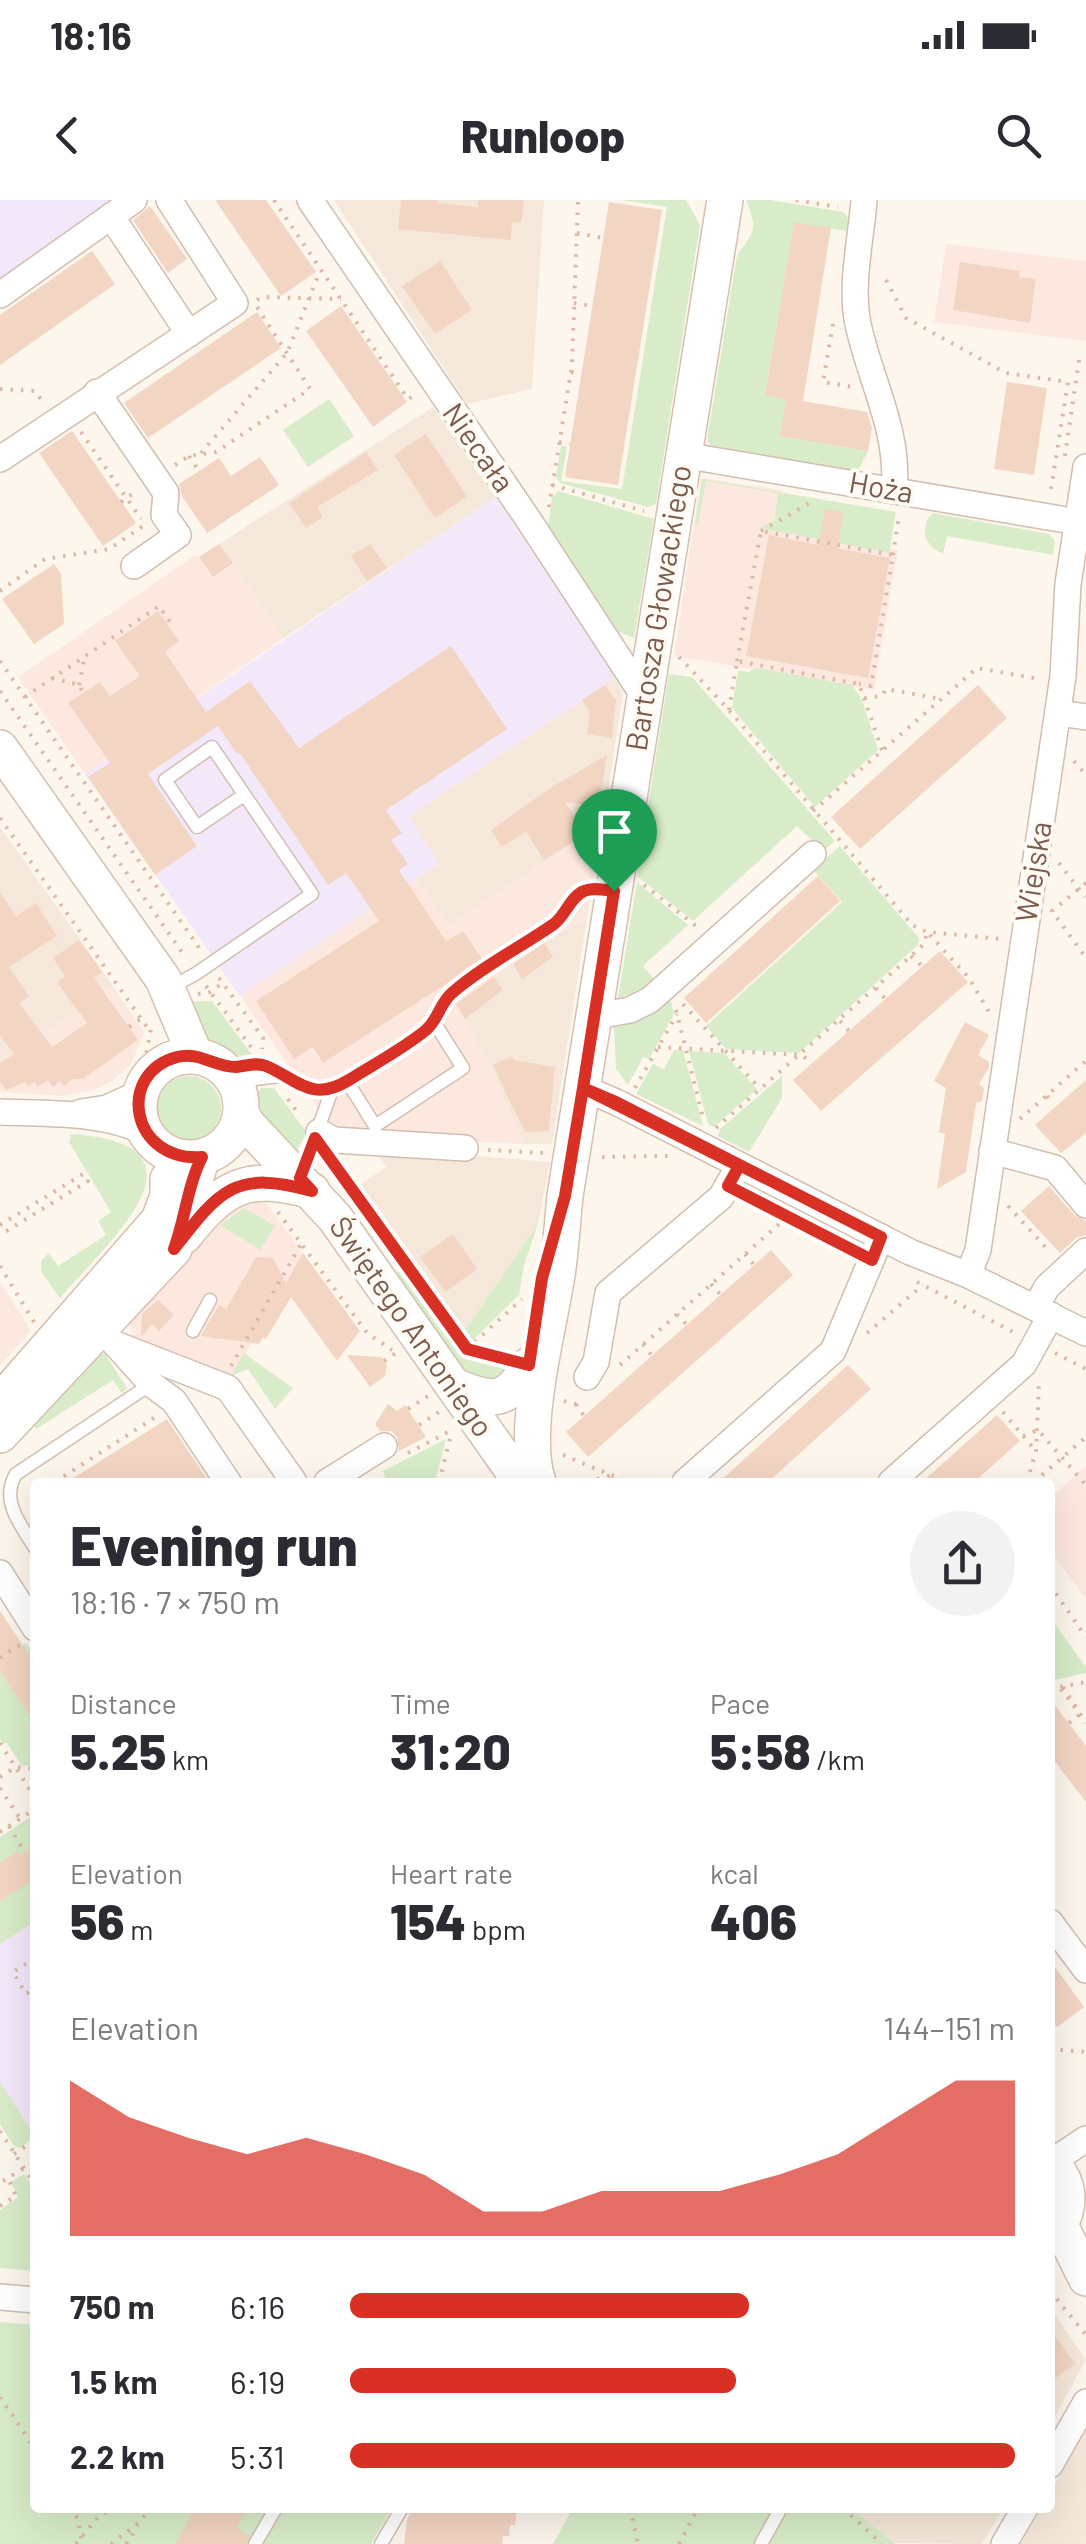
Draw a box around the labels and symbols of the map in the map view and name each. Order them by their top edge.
street label: Niecała [436,395,523,498]
street label: Bartosza Głowackiego [617,462,697,753]
street label: Hoża [846,463,916,509]
pin [572,789,657,892]
street label: Wiejska [1006,819,1058,925]
street label: Świętego Antoniego [323,1209,502,1443]

